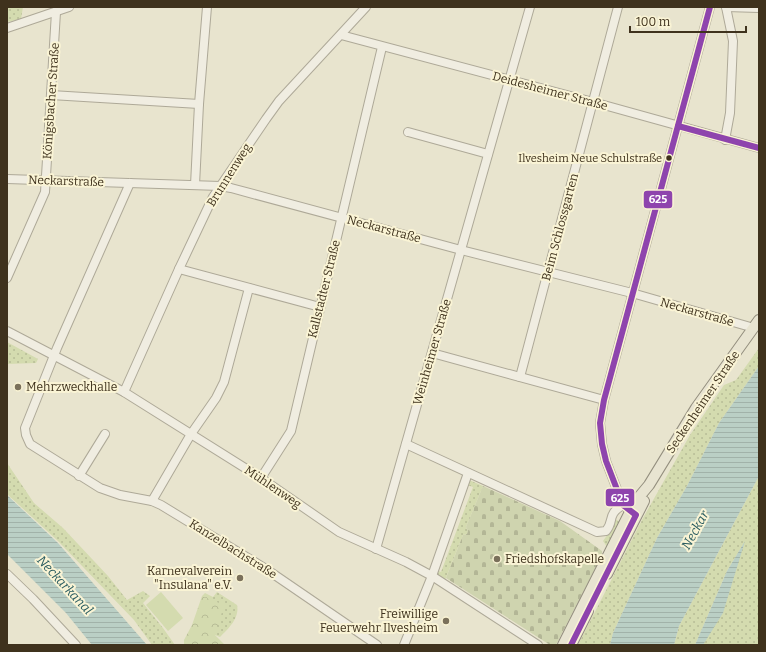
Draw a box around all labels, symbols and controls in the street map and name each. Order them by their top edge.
scale bar [630,8,746,34]
text: 100 m [636,15,671,29]
street label: Königsbacher Straße [40,42,62,160]
street label: Deidesheimer Straße [491,69,609,113]
street label: Brunnenweg [204,141,254,209]
place label: Ilvesheim Neue Schulstraße [518,152,662,165]
marker: Ilvesheim Neue Schulstraße [664,153,674,163]
street label: Beim Schlossgarten [539,171,581,282]
street label: Neckarstraße [28,173,104,189]
line badge: 625 [643,190,673,209]
text: 625 [649,193,667,206]
street label: Neckarstraße [346,212,422,246]
street label: Kallstadter Straße [305,238,343,340]
street label: Neckarstraße [659,295,735,329]
street label: Weinheimer Straße [410,297,454,407]
street label: Seckenheimer Straße [663,348,743,456]
place label: Mehrzweckhalle [26,380,117,394]
marker: Mehrzweckhalle [13,382,23,392]
street label: Mühlenweg [242,463,304,511]
line badge: 625 [605,488,635,507]
text: 625 [611,492,629,505]
water label: Neckar [678,507,712,552]
street label: Kanzelbachstraße [187,516,279,582]
place label: Friedshofskapelle [505,552,604,566]
water label: Neckarkanal [34,553,96,618]
marker: Friedshofskapelle [492,554,502,564]
place label: Karnevalverein "Insulana" e.V. [147,564,232,592]
marker: Karnevalverein "Insulana" e.V. [235,573,245,583]
place label: Freiwillige Feuerwehr Ilvesheim [320,607,439,635]
marker: Freiwillige Feuerwehr Ilvesheim [441,616,451,626]

